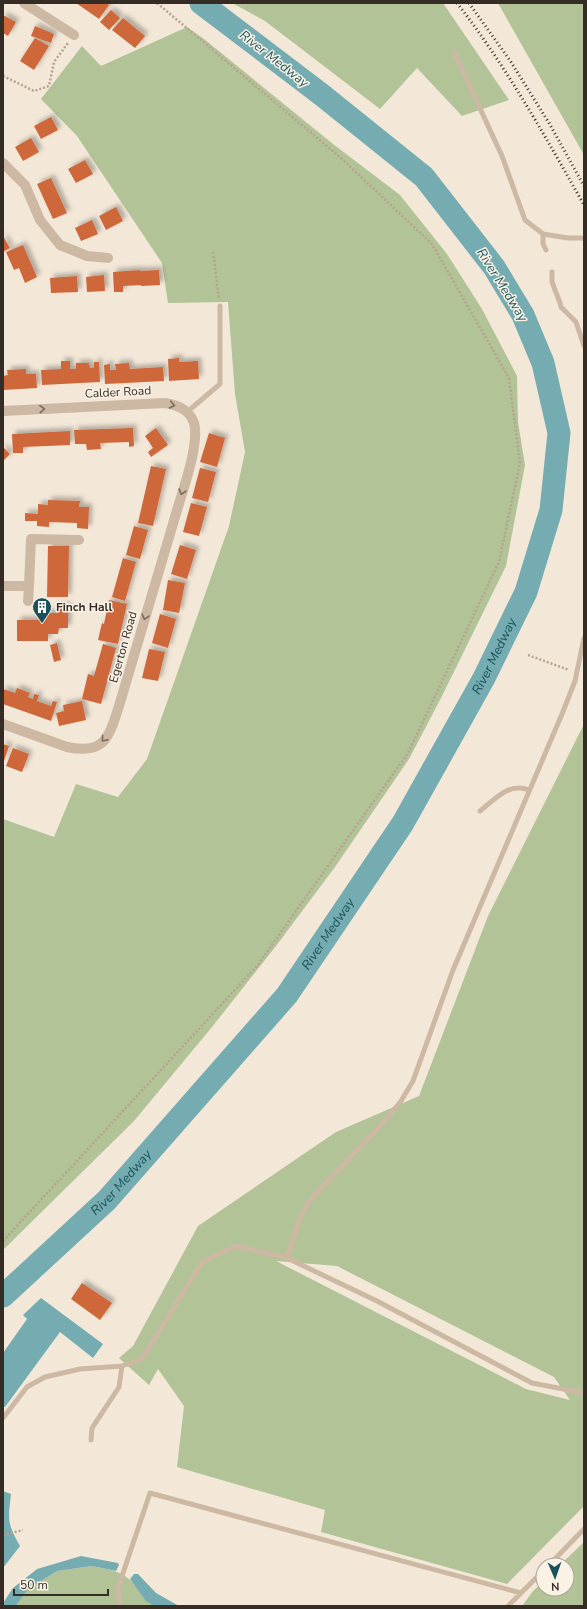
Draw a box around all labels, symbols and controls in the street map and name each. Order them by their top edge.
water label: River Medway [236,26,313,92]
water label: River Medway [472,245,532,326]
street label: Calder Road [84,382,152,402]
one-way arrow [168,400,175,408]
one-way arrow [39,405,45,413]
one-way arrow [178,489,186,495]
building icon: Finch Hall [31,596,53,624]
place label: Finch Hall [56,599,112,615]
street label: Egerton Road [105,609,141,685]
one-way arrow [141,613,150,620]
water label: River Medway [468,614,522,698]
one-way arrow [102,735,109,742]
water label: River Medway [297,893,360,973]
water label: River Medway [87,1145,157,1220]
north arrow [535,1557,575,1597]
scale bar [14,1571,108,1597]
text: 50 m [20,1577,48,1593]
text: N [551,1579,560,1594]

